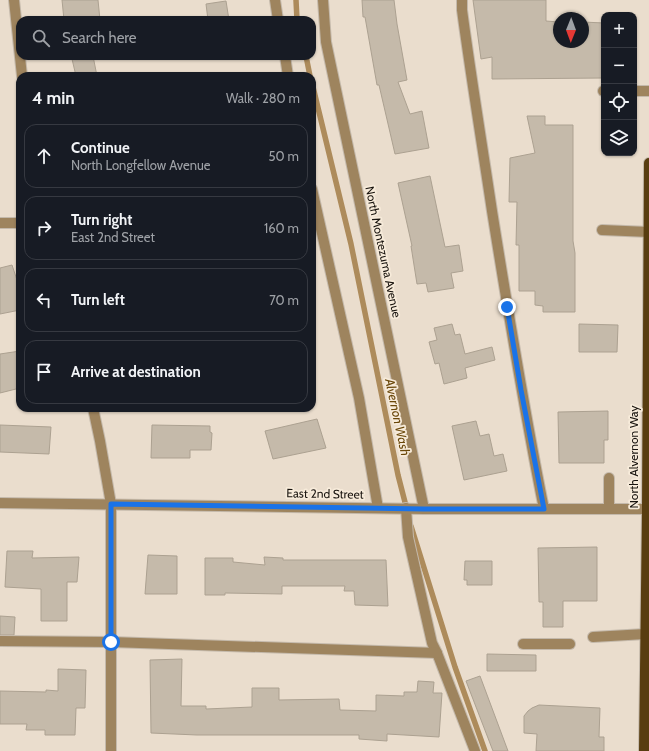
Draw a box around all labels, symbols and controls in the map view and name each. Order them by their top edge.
north arrow [553,12,589,48]
map controls [601,12,637,156]
button: + [601,12,637,48]
search box [16,16,316,60]
icon: search [30,27,52,49]
text: Search here [62,29,137,47]
button: − [601,48,637,84]
button: locate [601,84,637,120]
text: 4 min [32,88,75,108]
text: Walk · 280 m [226,90,300,106]
button: layers [601,120,637,156]
text: Continue [71,139,130,157]
icon: ahead [33,145,55,167]
text: 50 m [269,148,299,164]
text: North Longfellow Avenue [71,157,210,173]
street label: North Montezuma Avenue [362,185,405,319]
text: Turn right [71,211,132,229]
icon: right [33,217,55,239]
text: 160 m [264,220,299,236]
text: East 2nd Street [71,229,155,245]
icon: left [33,289,55,311]
text: Turn left [71,291,125,309]
text: 70 m [269,292,299,308]
route end [498,298,516,316]
icon: arrive [33,361,55,383]
text: Arrive at destination [71,363,201,381]
water label: Alvernon Wash [382,376,414,457]
street label: North Alvernon Way [626,406,641,508]
street label: East 2nd Street [286,485,364,502]
route start [102,633,120,651]

